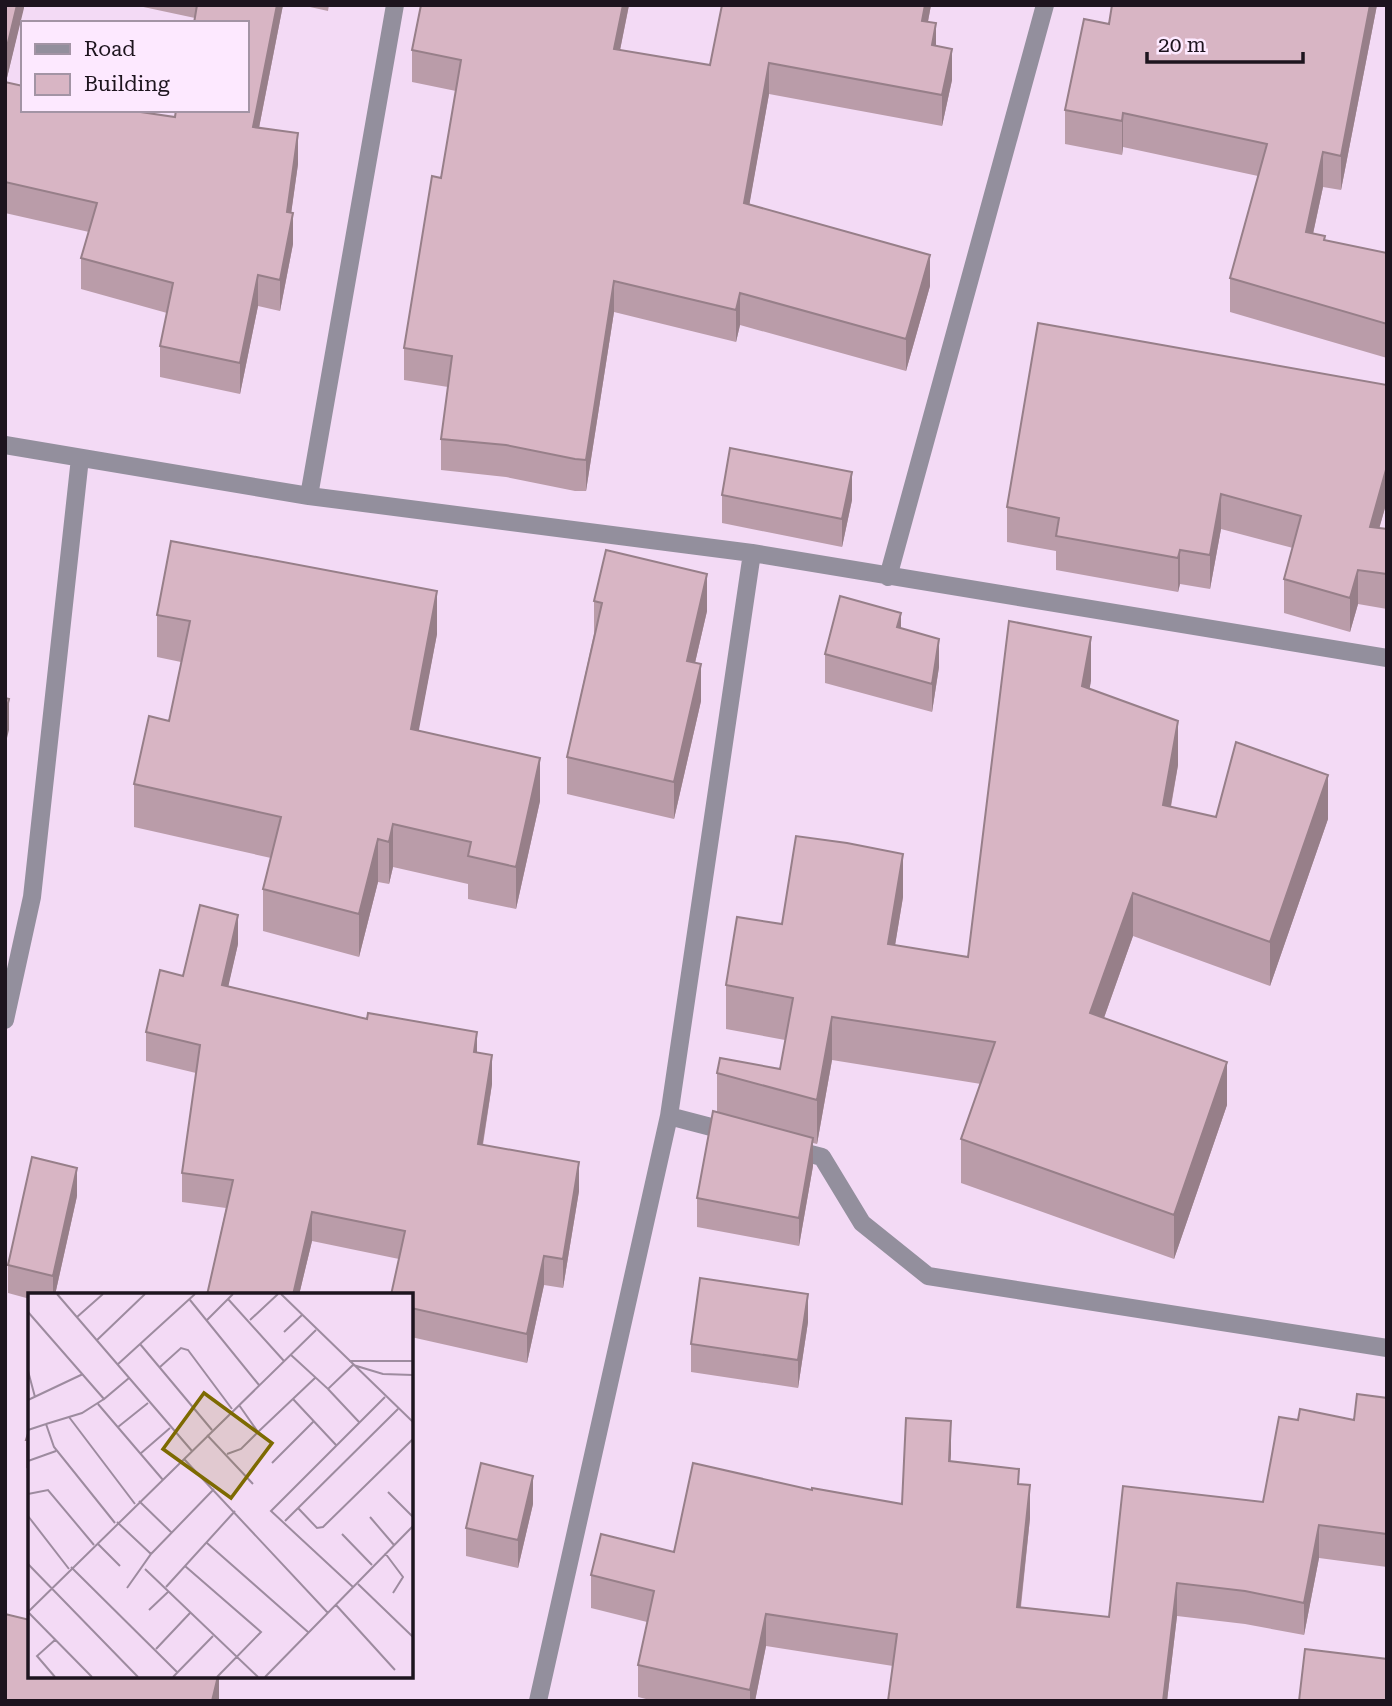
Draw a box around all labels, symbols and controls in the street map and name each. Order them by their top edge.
legend [21,21,248,112]
scale bar [1147,21,1303,65]
text: 20 m [1158,33,1206,57]
text: Road [84,37,136,61]
text: Building [84,72,170,96]
inset map [28,1293,413,1678]

